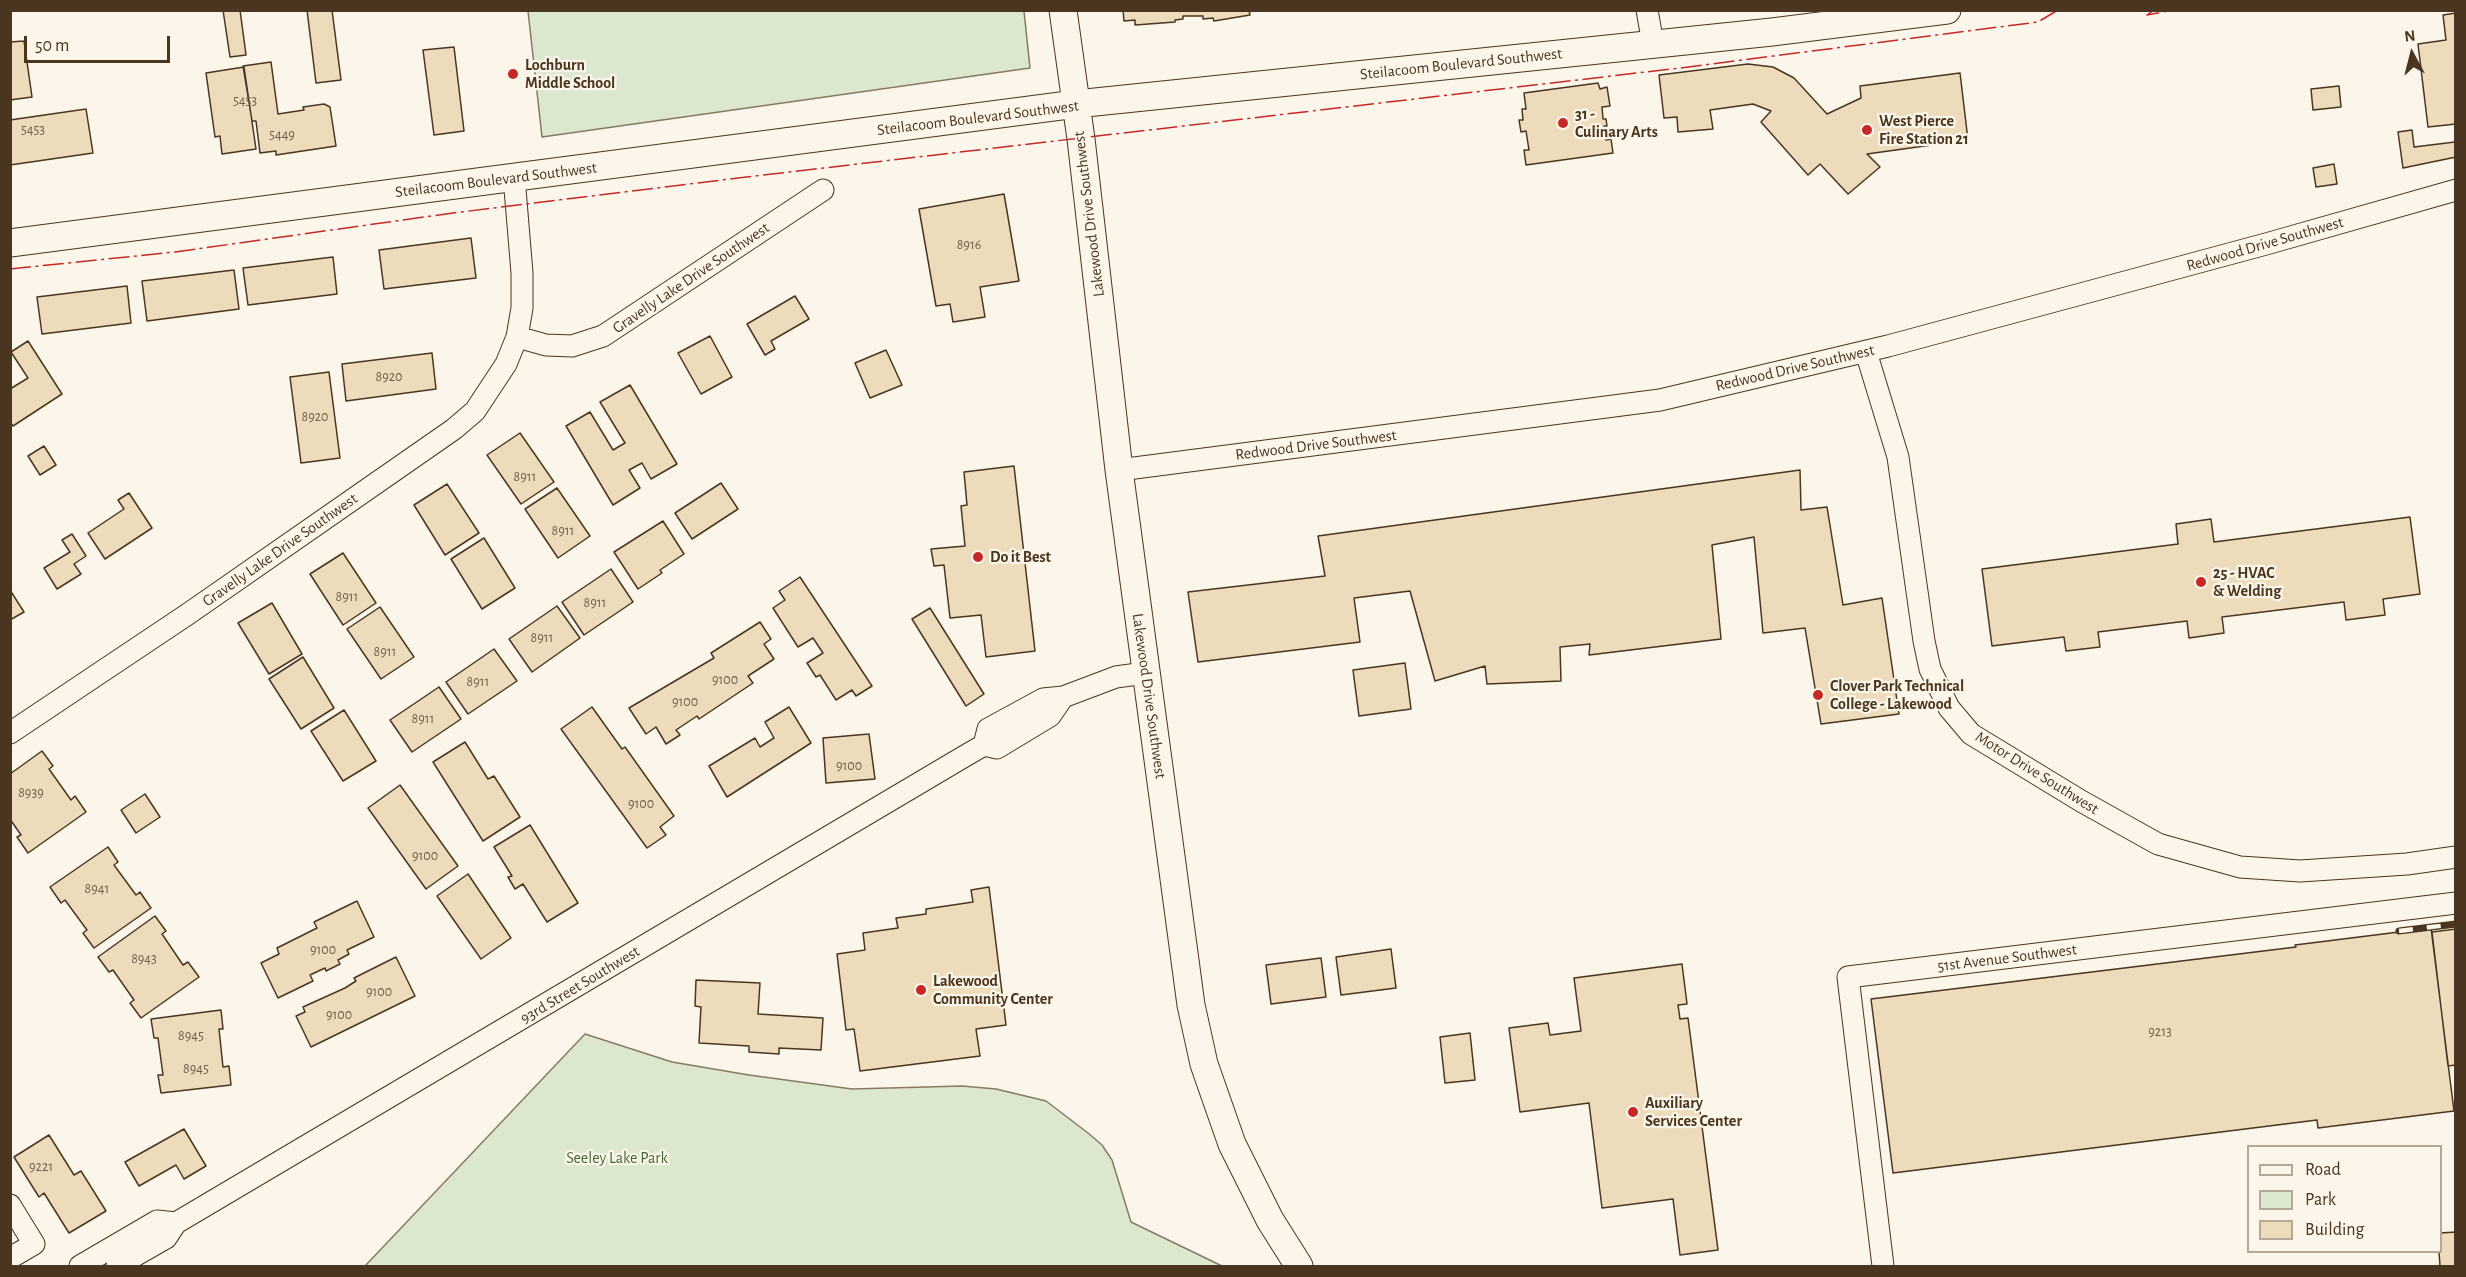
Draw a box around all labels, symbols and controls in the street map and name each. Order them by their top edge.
scale bar [27,24,172,62]
north arrow [2382,24,2442,84]
text: N [2403,28,2416,45]
text: 50 m [35,37,69,55]
street label: Steilacoom Boulevard Southwest [1359,44,1563,84]
place label: Lochburn Middle School [525,55,615,93]
marker: Lochburn Middle School [506,67,520,81]
house number: 5453 [233,93,257,109]
street label: Steilacoom Boulevard Southwest [876,96,1080,140]
place label: 31 - Culinary Arts [1575,104,1658,142]
place label: West Pierce Fire Station 21 [1879,111,1969,149]
marker: 31 - Culinary Arts [1556,116,1570,130]
house number: 5453 [21,122,45,138]
marker: West Pierce Fire Station 21 [1860,123,1874,137]
house number: 5449 [269,127,295,143]
street label: Lakewood Drive Southwest [1069,130,1109,298]
street label: Steilacoom Boulevard Southwest [394,158,598,202]
street label: Redwood Drive Southwest [2184,212,2346,276]
street label: Gravelly Lake Drive Southwest [609,218,773,338]
house number: 8916 [957,237,981,253]
street label: Redwood Drive Southwest [1714,340,1876,396]
house number: 8920 [376,369,402,385]
house number: 8920 [302,409,328,425]
street label: Redwood Drive Southwest [1234,426,1398,464]
house number: 8911 [514,469,536,485]
street label: Gravelly Lake Drive Southwest [199,489,361,611]
house number: 8911 [552,523,574,539]
place label: Do it Best [990,547,1051,567]
marker: Do it Best [971,550,985,564]
place label: 25 - HVAC & Welding [2213,563,2281,601]
marker: 25 - HVAC & Welding [2194,575,2208,589]
house number: 8911 [336,589,358,605]
house number: 8911 [584,595,606,611]
street label: Lakewood Drive Southwest [1128,612,1170,780]
house number: 8911 [531,630,553,646]
house number: 8911 [374,644,396,660]
house number: 9100 [712,672,738,688]
house number: 8911 [467,674,489,690]
place label: Clover Park Technical College - Lakewood [1830,676,1964,714]
marker: Clover Park Technical College - Lakewood [1811,688,1825,702]
house number: 9100 [672,694,698,710]
house number: 8911 [412,711,434,727]
street label: Motor Drive Southwest [1972,727,2102,819]
house number: 9100 [836,758,862,774]
house number: 8939 [18,785,44,801]
house number: 9100 [628,796,654,812]
house number: 9100 [412,848,438,864]
house number: 8941 [85,881,109,897]
street label: 51st Avenue Southwest [1936,940,2078,976]
house number: 9100 [310,942,336,958]
street label: 93rd Street Southwest [517,942,643,1028]
house number: 8943 [131,951,157,967]
place label: Lakewood Community Center [933,971,1053,1009]
marker: Lakewood Community Center [914,983,928,997]
house number: 9100 [366,984,392,1000]
house number: 9100 [326,1007,352,1023]
house number: 9213 [2148,1024,2172,1040]
house number: 8945 [178,1028,204,1044]
house number: 8945 [183,1061,209,1077]
place label: Auxiliary Services Center [1645,1093,1742,1131]
marker: Auxiliary Services Center [1626,1105,1640,1119]
legend [2247,1145,2442,1253]
park label: Seeley Lake Park [566,1148,668,1168]
house number: 9221 [29,1159,53,1175]
text: Road [2305,1161,2341,1179]
text: Park [2305,1191,2336,1209]
text: Building [2305,1221,2364,1239]

